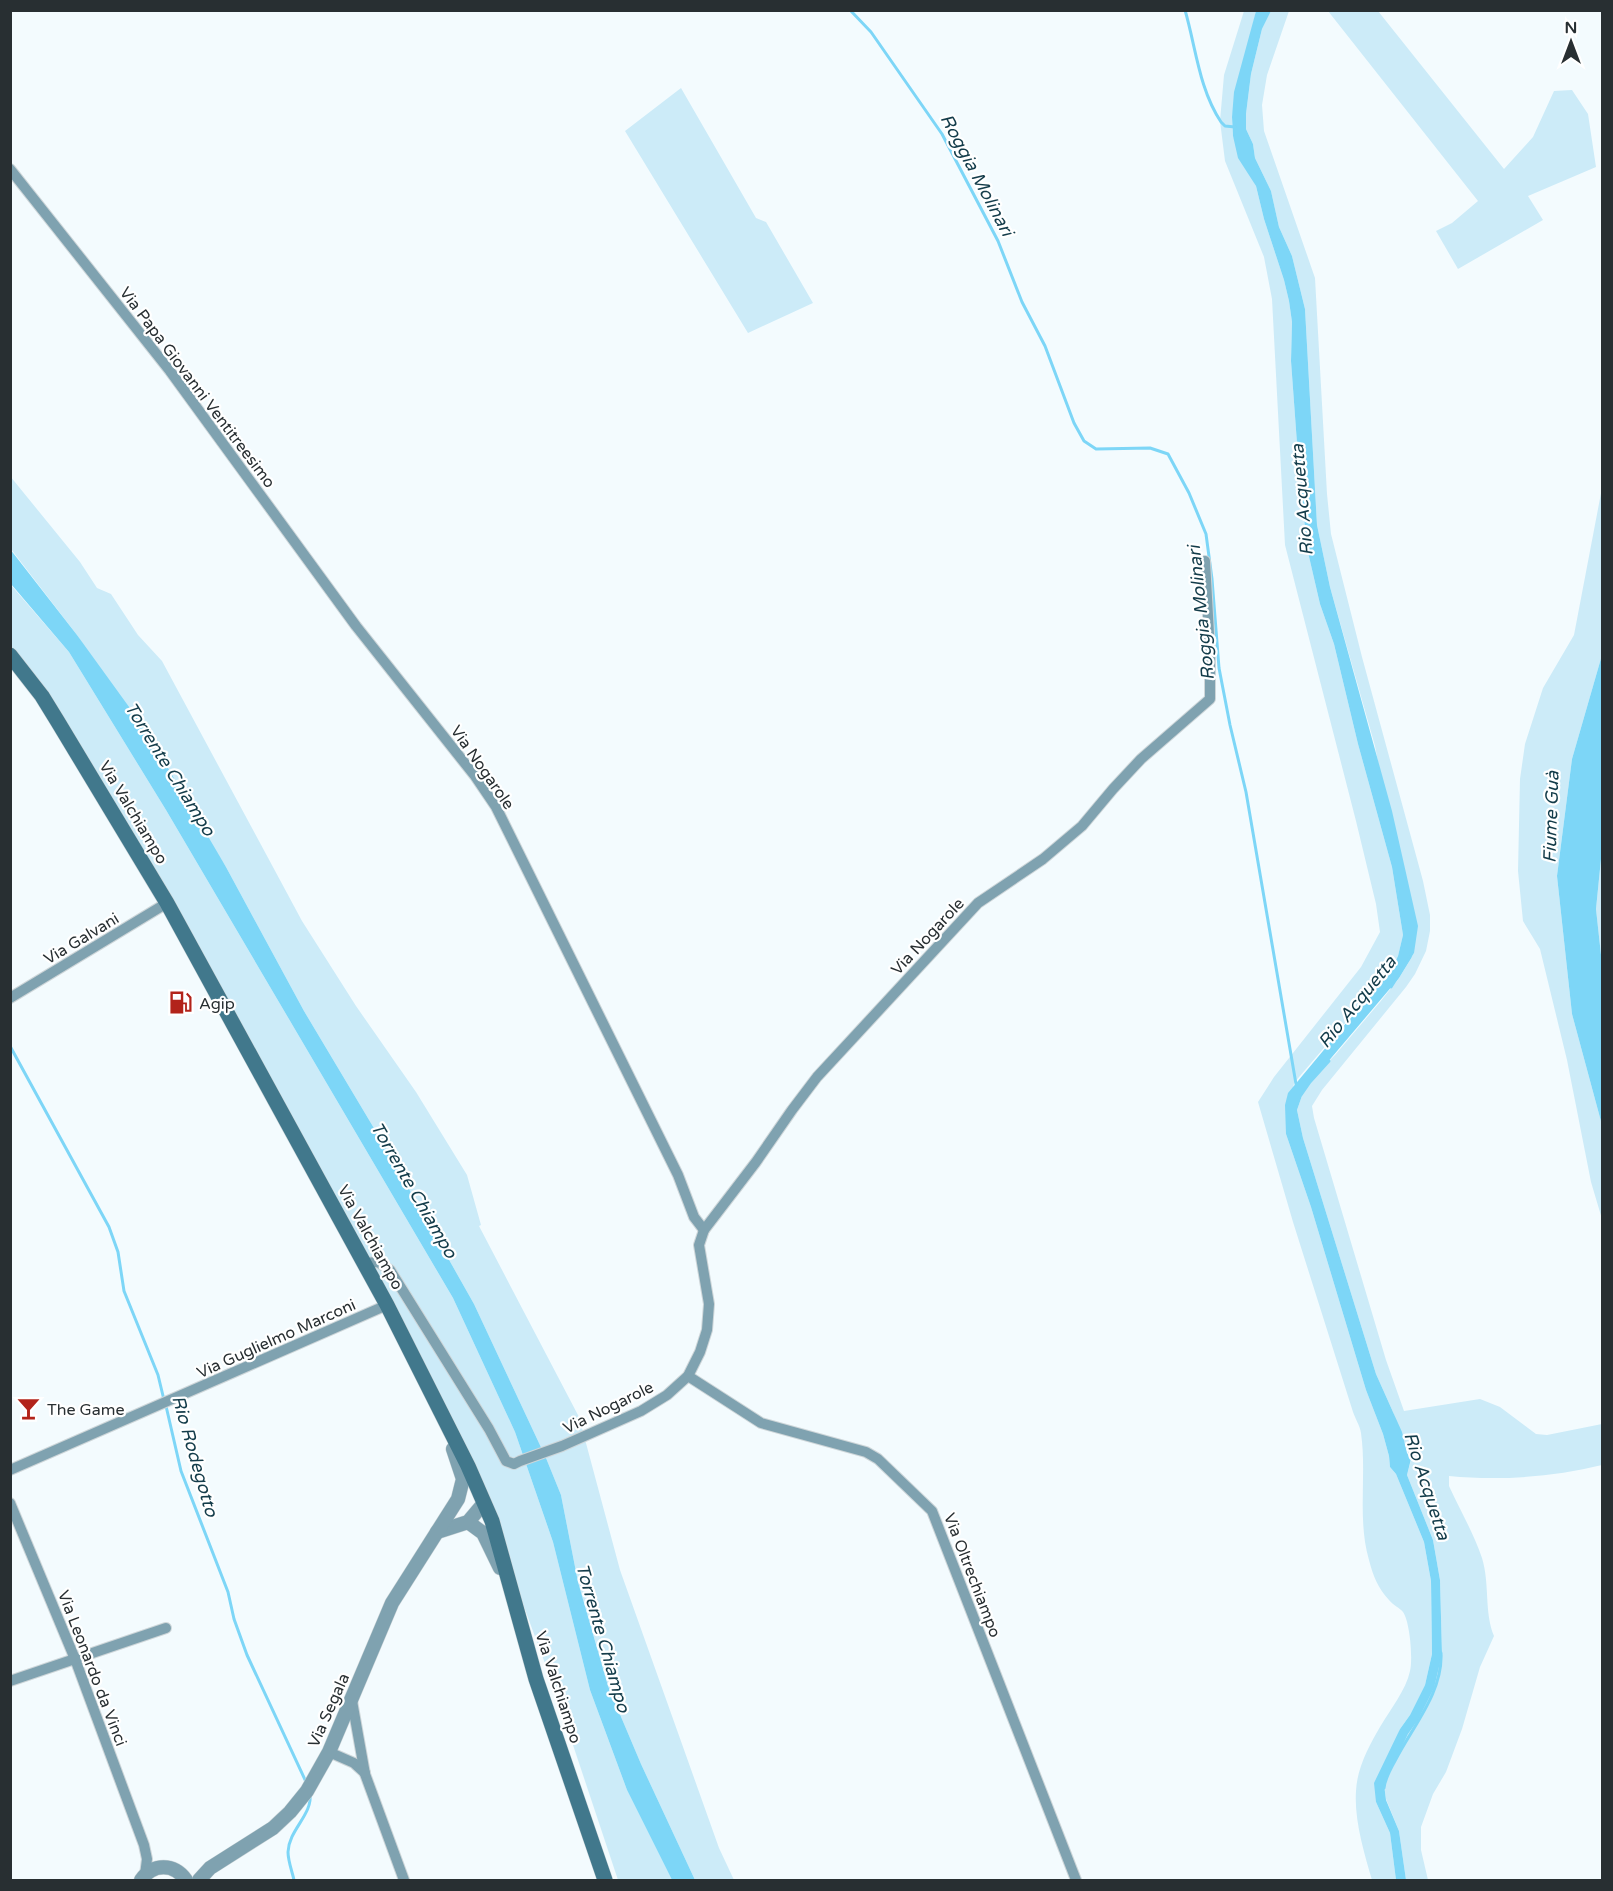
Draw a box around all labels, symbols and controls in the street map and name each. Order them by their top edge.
north arrow [1541,12,1601,72]
text: N [1565,18,1577,38]
water label: Roggia Molinari [936,110,1020,242]
street label: Via Papa Giovanni Ventitreesimo [115,283,279,492]
water label: Rio Acquetta [1286,442,1318,557]
water label: Roggia Molinari [1183,542,1219,681]
water label: Torrente Chiampo [120,698,221,841]
street label: Via Nogarole [446,722,519,814]
street label: Via Valchiampo [94,757,172,868]
water label: Fiume Guà [1538,770,1564,864]
street label: Via Nogarole [887,894,969,979]
street label: Via Galvani [40,909,123,969]
water label: Rio Acquetta [1313,951,1401,1052]
fuel station icon: Agip [168,990,194,1016]
place label: Agip [199,994,235,1014]
water label: Torrente Chiampo [366,1118,462,1263]
street label: Via Valchiampo [333,1181,407,1294]
street label: Via Guglielmo Marconi [194,1295,359,1383]
street label: Via Nogarole [560,1377,657,1438]
water label: Rio Rodegotto [167,1393,223,1520]
bar icon: The Game [16,1396,42,1422]
place label: The Game [47,1400,124,1420]
water label: Rio Acquetta [1399,1429,1455,1544]
street label: Via Oltrechiampo [939,1510,1005,1640]
water label: Torrente Chiampo [571,1561,635,1716]
street label: Via Leonardo da Vinci [53,1588,131,1749]
street label: Via Valchiampo [530,1629,586,1746]
street label: Via Segala [304,1670,354,1751]

